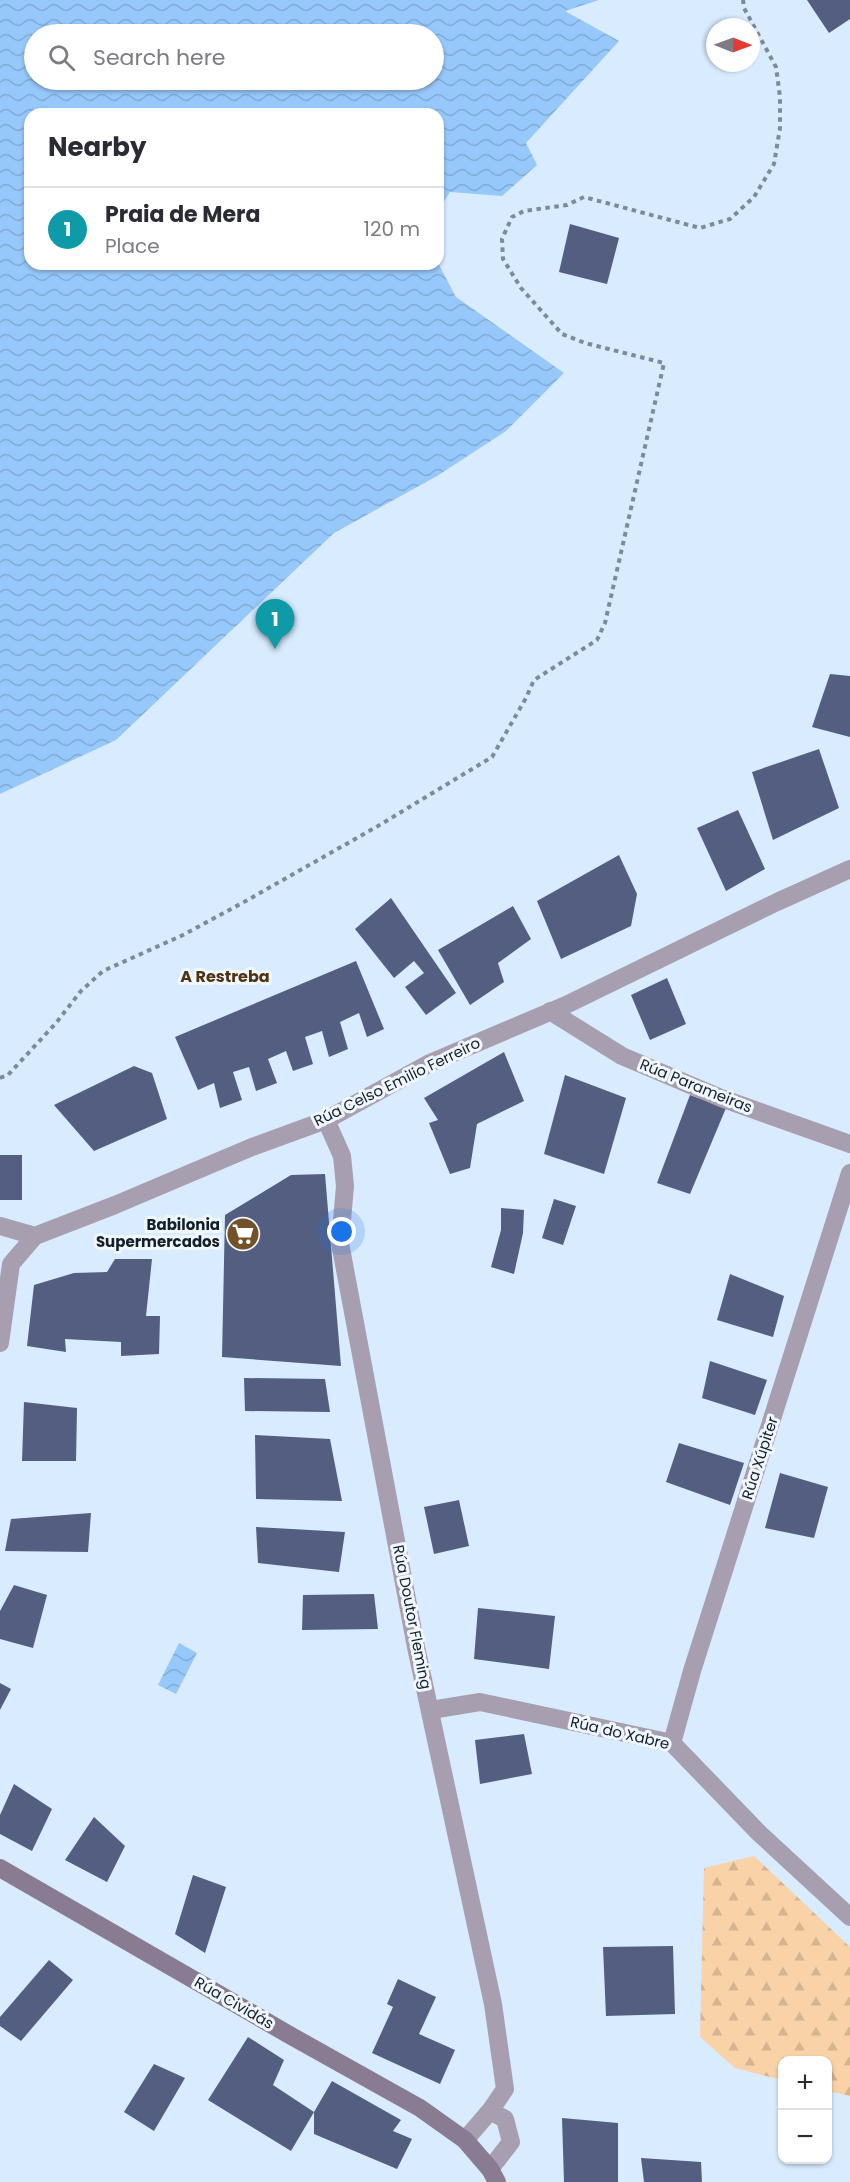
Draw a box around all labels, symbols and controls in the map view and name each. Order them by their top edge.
north arrow [706,18,760,72]
search box [24,24,444,90]
icon: search [45,41,78,74]
text: Search here [93,42,226,73]
text: Nearby [48,129,146,165]
text: Praia de Mera [105,199,260,230]
text: 1 [64,215,71,243]
text: 120 m [364,215,420,243]
text: Place [105,232,160,260]
pin: 1 [256,600,294,649]
district label: A Restreba [180,965,270,988]
street label: Rúa Celso Emilio Ferreiro [310,1032,484,1131]
street label: Rúa Parameiras [637,1053,756,1118]
place label: Babilonia Supermercados [96,1214,220,1252]
supermarket icon: Babilonia Supermercados [225,1216,261,1252]
your location [327,1217,356,1246]
street label: Rúa Xúpiter [736,1413,783,1502]
street label: Rúa Doutor Fleming [388,1543,437,1691]
street label: Rúa do Xabre [568,1711,672,1754]
street label: Rúa Cividás [191,1971,278,2034]
map controls [778,2056,832,2164]
button: + [778,2056,832,2110]
button: − [778,2110,832,2164]

